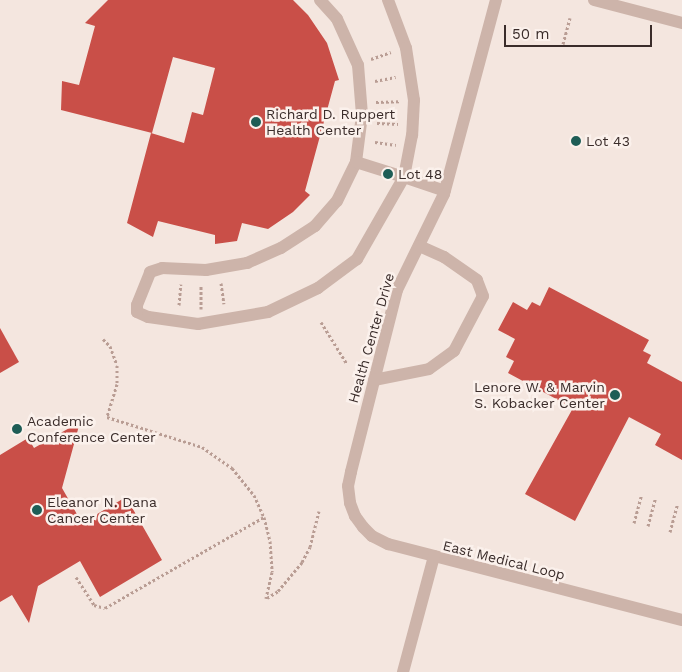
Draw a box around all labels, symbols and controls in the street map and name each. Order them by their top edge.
scale bar [507,15,654,47]
text: 50 m [512,25,549,43]
place label: Richard D. Ruppert Health Center [266,106,395,138]
marker: Richard D. Ruppert Health Center [250,116,262,128]
place label: Lot 43 [586,133,630,149]
marker: Lot 43 [570,135,582,147]
place label: Lot 48 [398,166,442,182]
marker: Lot 48 [382,168,394,180]
street label: Health Center Drive [344,271,398,405]
place label: Lenore W. & Marvin S. Kobacker Center [474,379,605,412]
marker: Lenore W. & Marvin S. Kobacker Center [609,389,621,401]
place label: Academic Conference Center [27,413,156,446]
marker: Academic Conference Center [11,423,23,435]
place label: Eleanor N. Dana Cancer Center [47,494,157,526]
marker: Eleanor N. Dana Cancer Center [31,504,43,516]
street label: East Medical Loop [441,537,567,583]

